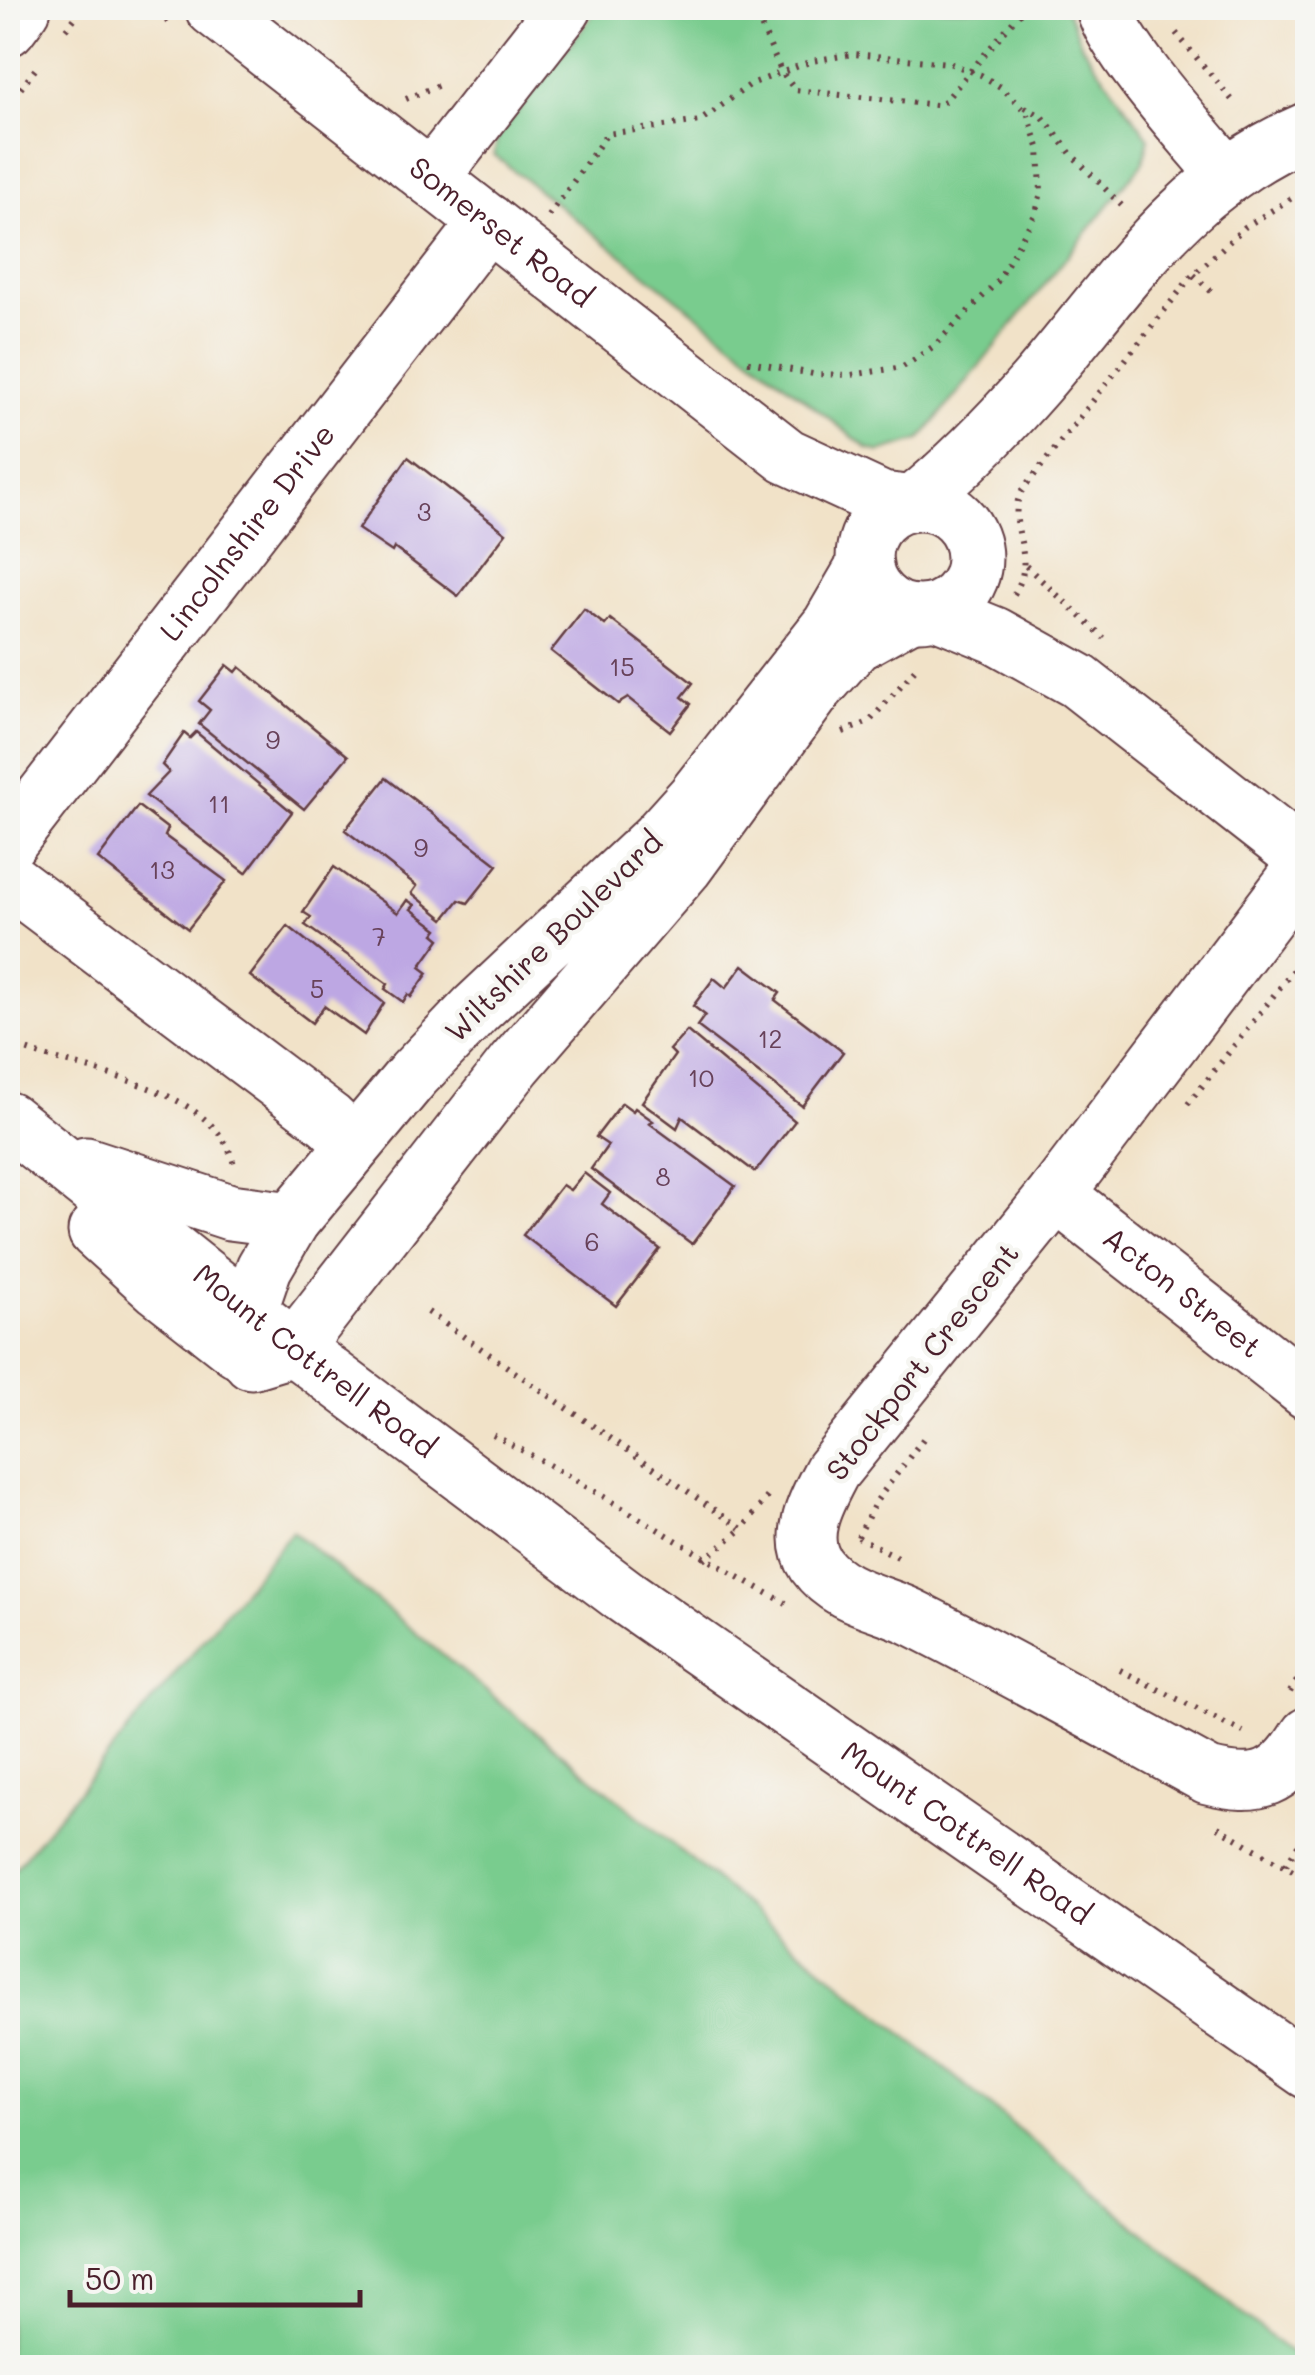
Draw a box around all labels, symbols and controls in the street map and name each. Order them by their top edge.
street label: Somerset Road [402,147,602,315]
street label: Lincolnshire Drive [149,415,343,648]
house number: 3 [417,495,431,527]
house number: 15 [609,650,635,682]
house number: 9 [266,723,281,755]
house number: 11 [208,787,230,819]
street label: Wiltshire Boulevard [435,821,670,1050]
house number: 9 [414,831,429,863]
house number: 13 [149,853,175,885]
house number: 7 [372,920,386,952]
house number: 5 [310,972,324,1004]
house number: 12 [757,1022,783,1054]
house number: 10 [688,1061,714,1093]
house number: 8 [655,1160,671,1192]
street label: Acton Street [1096,1217,1271,1366]
house number: 6 [584,1225,600,1257]
street label: Stockport Crescent [816,1234,1027,1488]
street label: Mount Cottrell Road [186,1254,445,1466]
street label: Mount Cottrell Road [834,1731,1100,1933]
scale bar [70,2245,360,2307]
text: 50 m [85,2258,155,2298]

